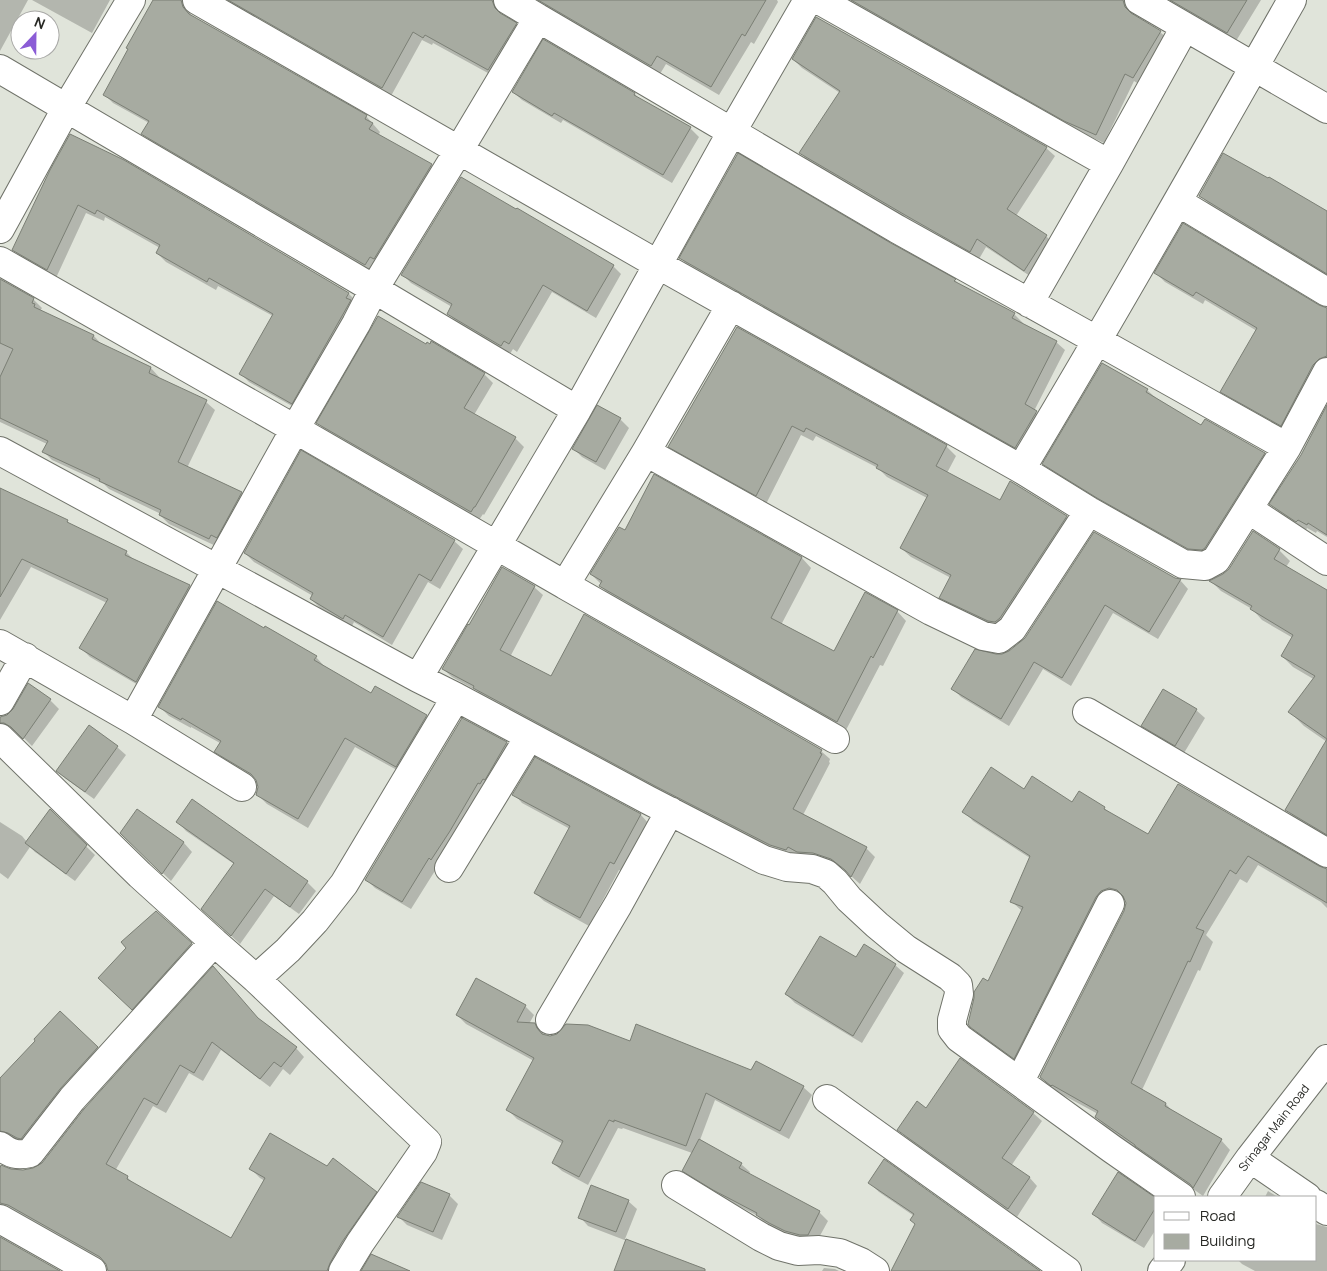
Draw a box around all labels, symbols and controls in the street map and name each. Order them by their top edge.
north arrow [10,10,60,60]
text: N [32,12,48,33]
street label: Srinagar Main Road [1234,1081,1313,1175]
legend [1154,1196,1317,1261]
text: Road [1200,1205,1236,1226]
text: Building [1200,1230,1255,1251]

